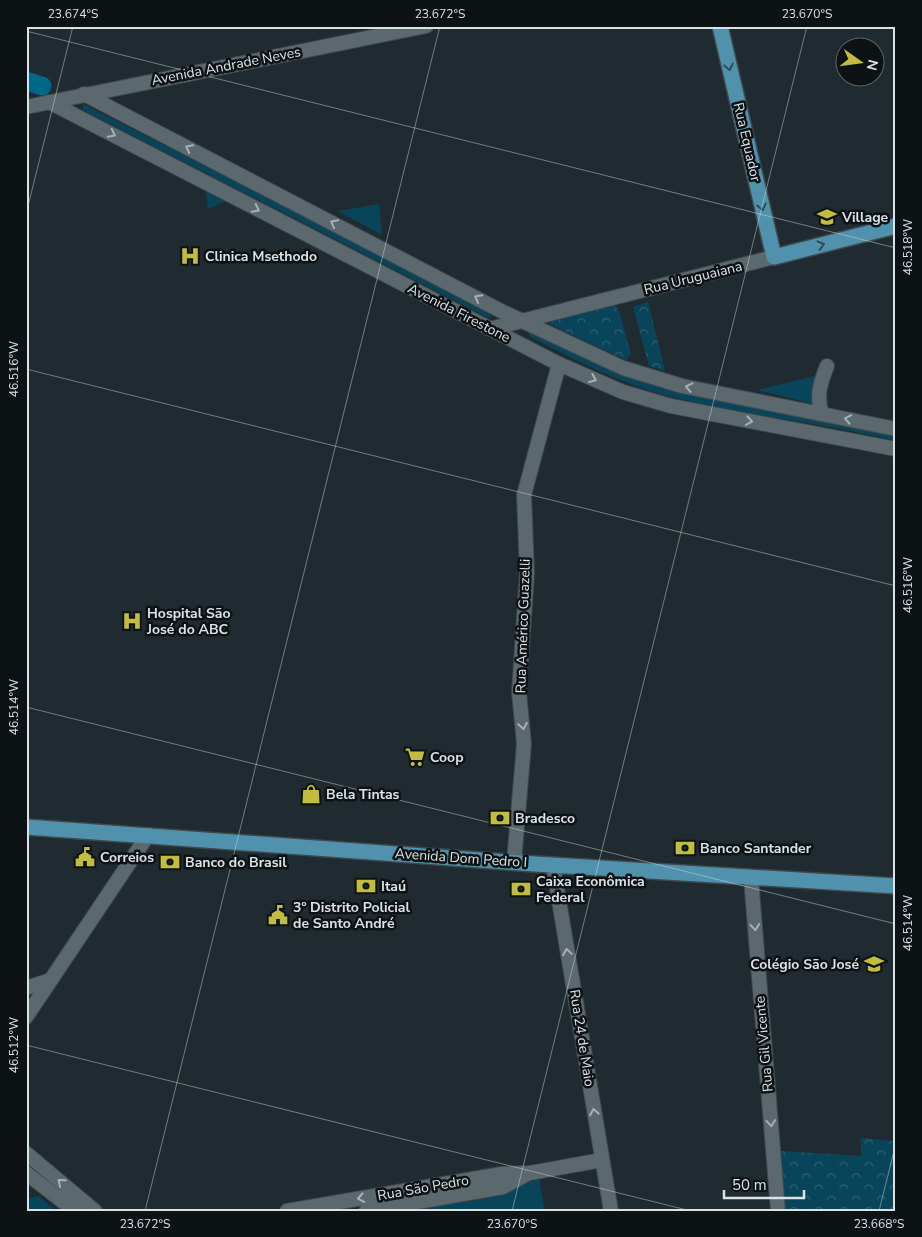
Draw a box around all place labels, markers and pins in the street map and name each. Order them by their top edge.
school or university icon: Village [816,206,838,228]
place label: Village [841,208,889,227]
hospital icon: Clinica Msethodo [179,245,201,267]
place label: Clinica Msethodo [205,247,317,266]
place label: Hospital São José do ABC [146,604,231,639]
hospital icon: Hospital São José do ABC [121,610,143,632]
supermarket icon: Coop [404,746,426,768]
place label: Coop [430,748,464,767]
shop icon: Bela Tintas [300,783,322,805]
place label: Bela Tintas [326,785,400,804]
bank icon: Bradesco [489,807,511,829]
place label: Bradesco [515,809,575,828]
bank icon: Banco Santander [674,837,696,859]
place label: Banco Santander [700,839,812,858]
public building icon: Correios [74,846,96,868]
place label: Correios [100,848,154,867]
bank icon: Banco do Brasil [159,851,181,873]
place label: Banco do Brasil [185,853,287,872]
place label: Caixa Econômica Federal [536,872,645,907]
bank icon: Itaú [355,875,377,897]
place label: Itaú [381,877,406,896]
bank icon: Caixa Econômica Federal [510,878,532,900]
place label: 3º Distrito Policial de Santo André [293,898,410,933]
public building icon: 3º Distrito Policial de Santo André [267,904,289,926]
school or university icon: Colégio São José [863,953,885,975]
place label: Colégio São José [750,955,859,974]

